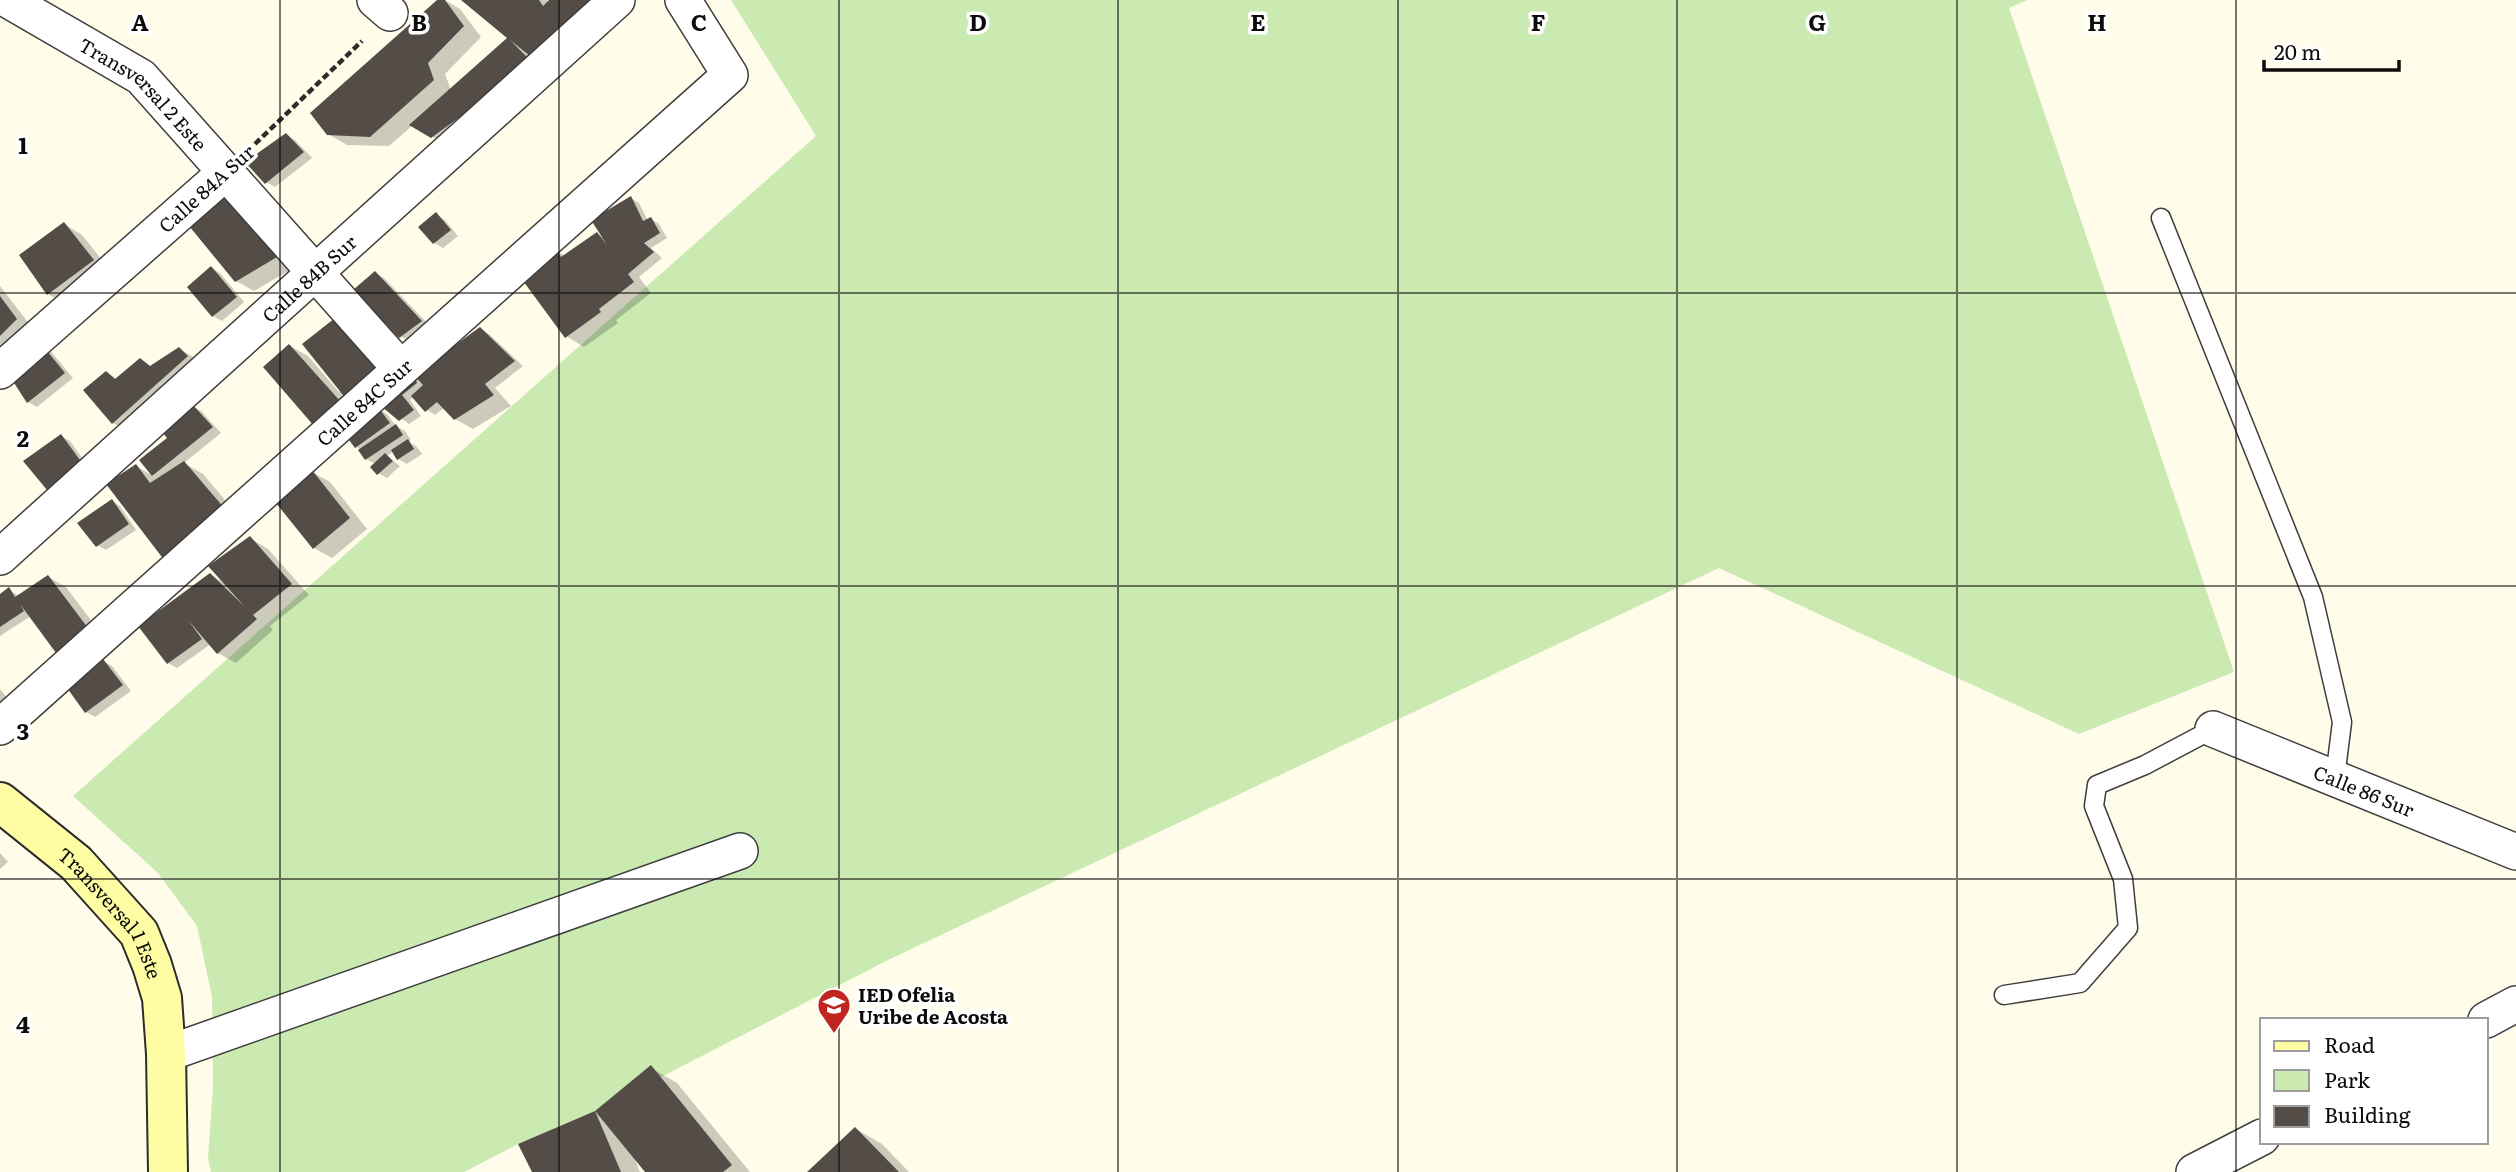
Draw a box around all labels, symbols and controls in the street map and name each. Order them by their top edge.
text: A [131,4,149,38]
text: B [411,4,427,38]
text: C [691,4,707,38]
text: D [969,4,987,38]
text: E [1250,4,1266,38]
text: F [1531,4,1546,38]
text: G [1808,4,1826,38]
text: H [2087,4,2107,38]
scale bar [2264,28,2399,72]
street label: Transversal 2 Este [74,30,214,157]
text: 20 m [2274,35,2321,66]
text: 1 [18,127,28,161]
street label: Calle 84A Sur [152,137,260,239]
street label: Calle 84B Sur [255,228,362,329]
street label: Calle 84C Sur [310,352,418,452]
text: 2 [17,420,29,454]
text: 3 [17,713,29,747]
street label: Calle 86 Sur [2310,757,2419,823]
street label: Transversal 1 Este [52,840,169,982]
place label: IED Ofelia Uribe de Acosta [858,980,1008,1030]
school or university icon: IED Ofelia Uribe de Acosta [815,986,853,1035]
text: 4 [16,1006,30,1040]
legend [2260,1018,2488,1144]
text: Road [2324,1028,2375,1059]
text: Park [2324,1063,2370,1094]
text: Building [2324,1098,2411,1129]

